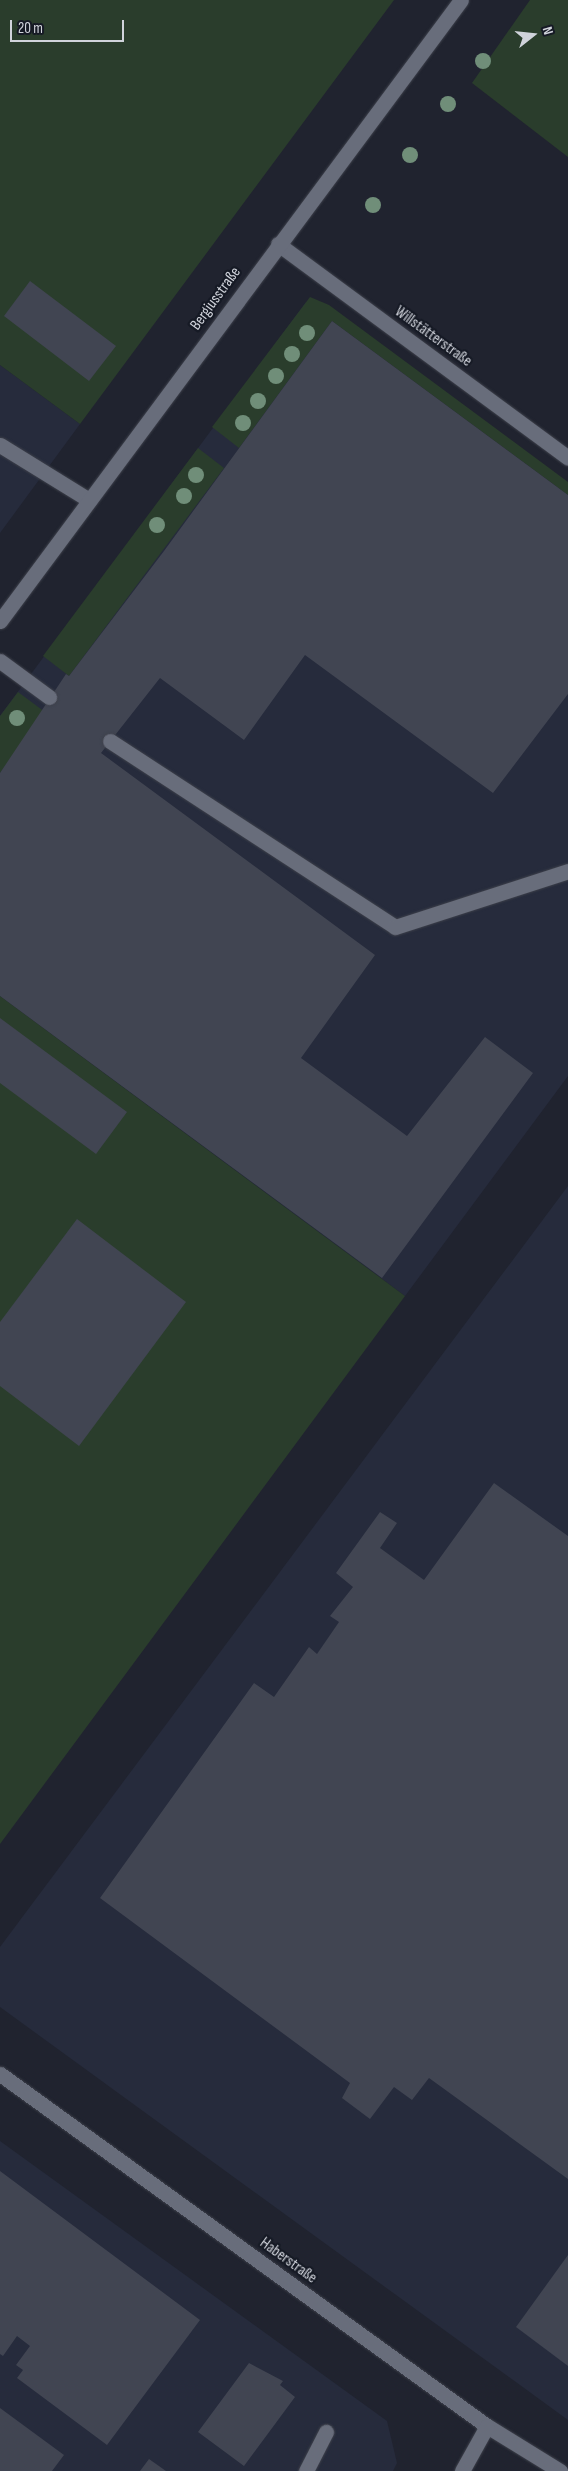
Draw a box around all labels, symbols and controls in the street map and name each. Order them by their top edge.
scale bar [12,10,126,42]
north arrow [508,10,558,60]
text: 20 m [18,19,43,38]
text: N [539,25,557,37]
street label: Bergiusstraße [187,264,245,334]
street label: Willstätterstraße [391,303,475,371]
street label: Haberstraße [256,2234,320,2288]

